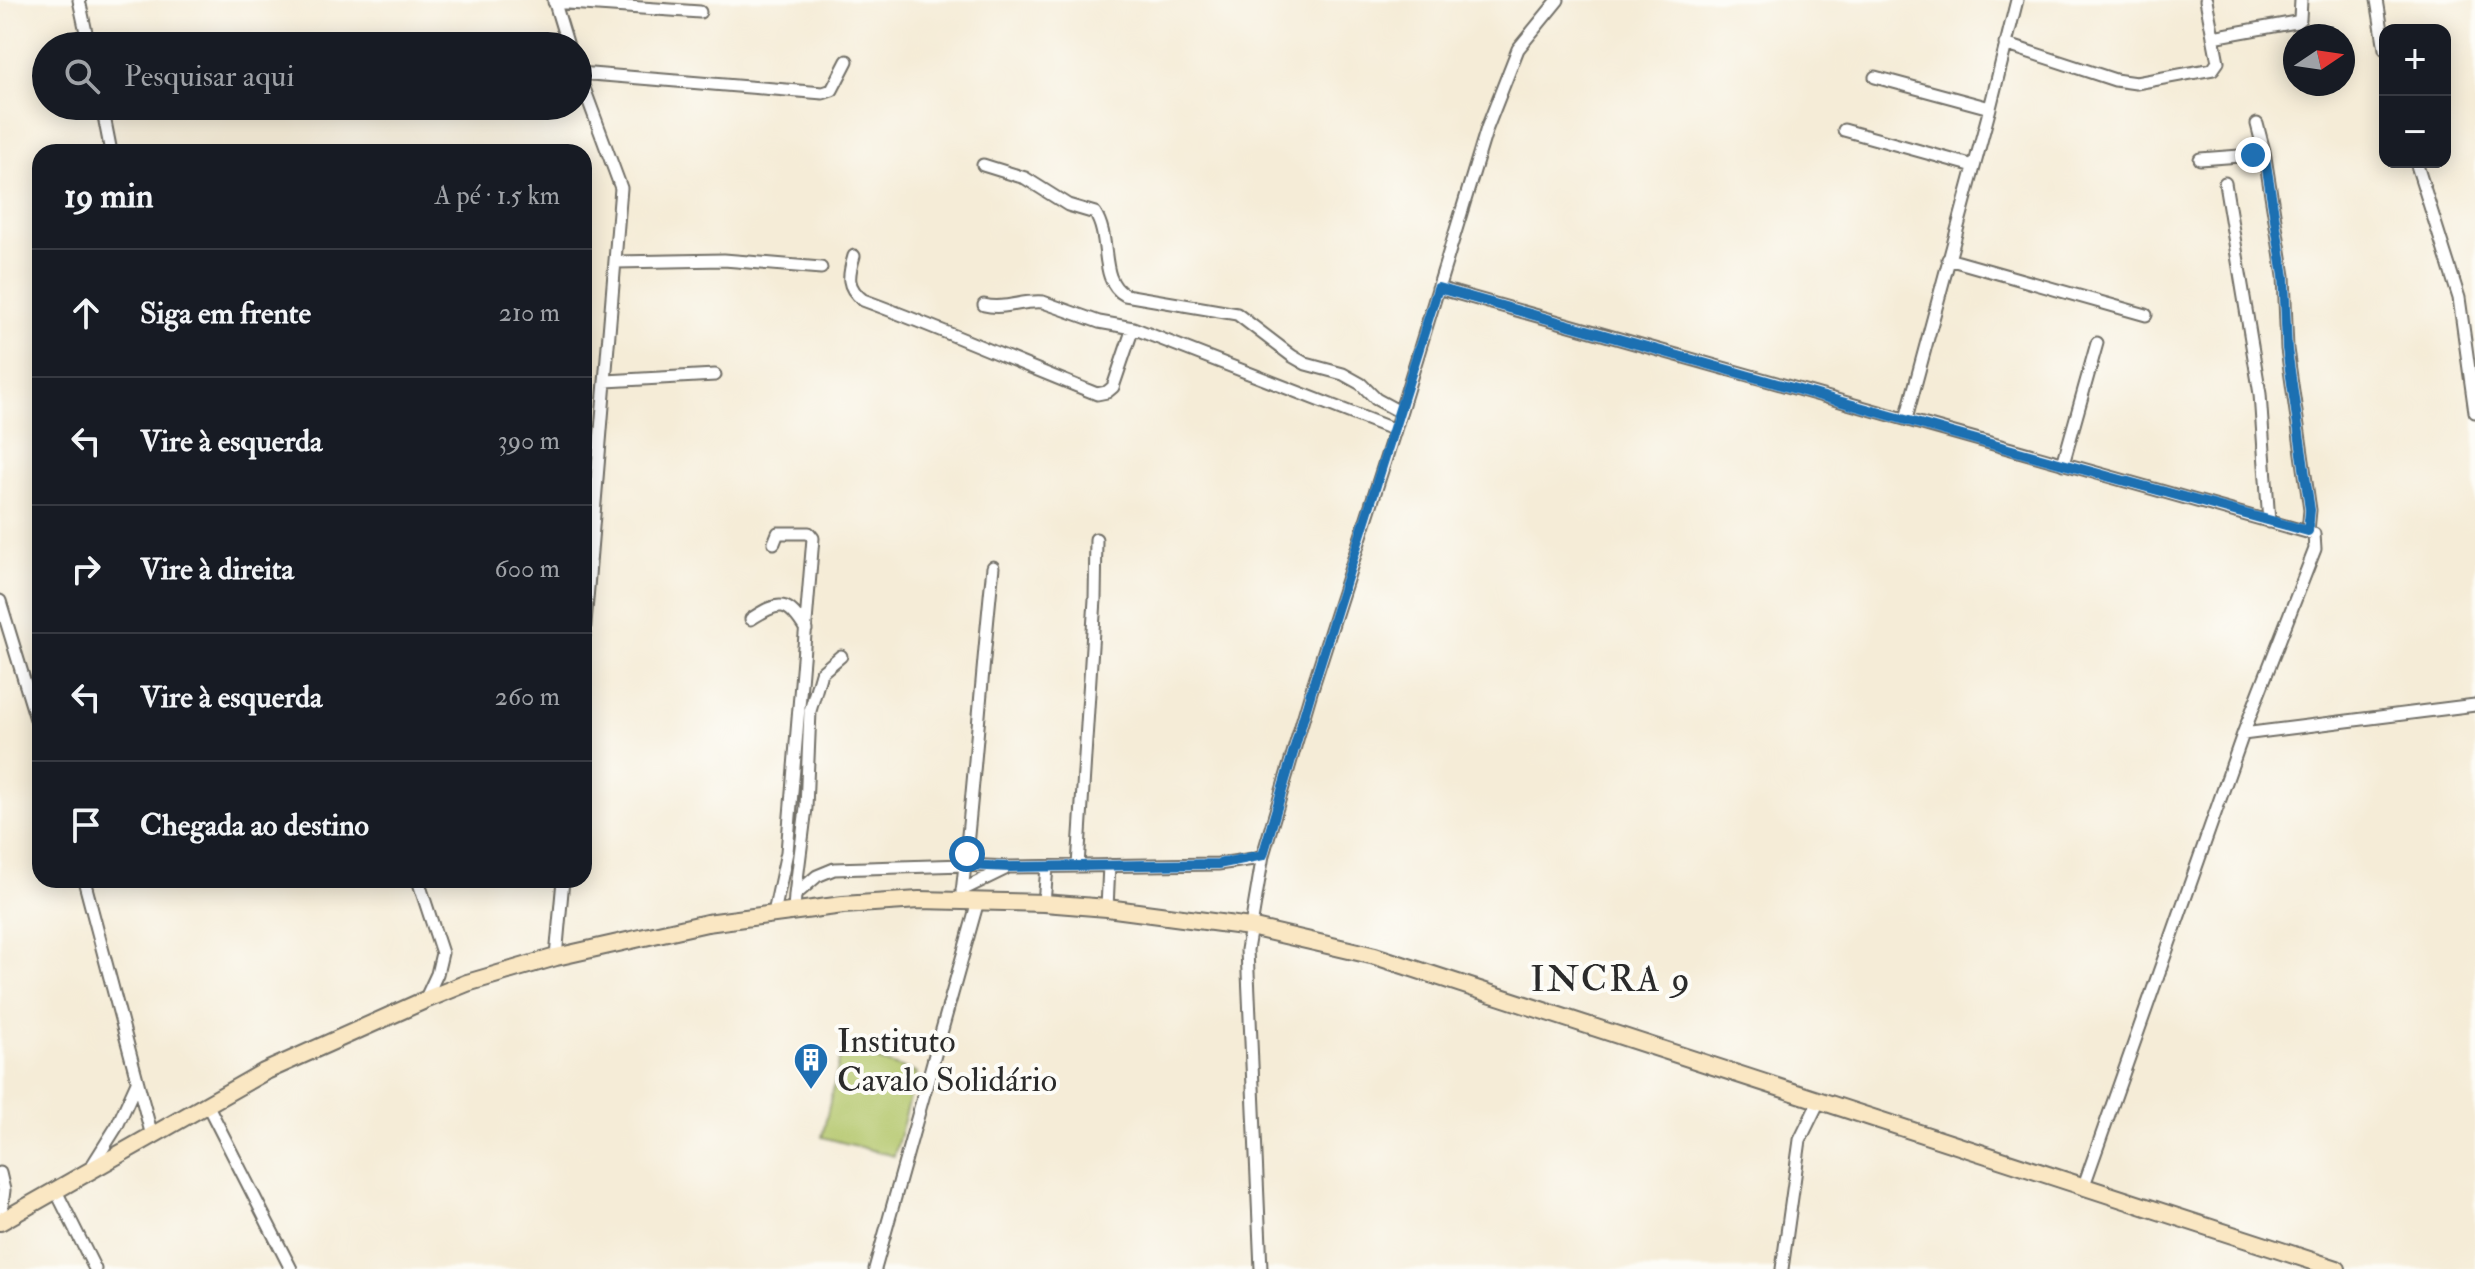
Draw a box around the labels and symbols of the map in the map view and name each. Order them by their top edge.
north arrow [2283,24,2355,96]
route end [2235,137,2271,173]
route start [949,836,985,872]
district label: INCRA 9 [1530,957,1692,1002]
place label: Instituto Cavalo Solidário [837,1020,1057,1102]
building icon: Instituto Cavalo Solidário [792,1041,830,1091]

